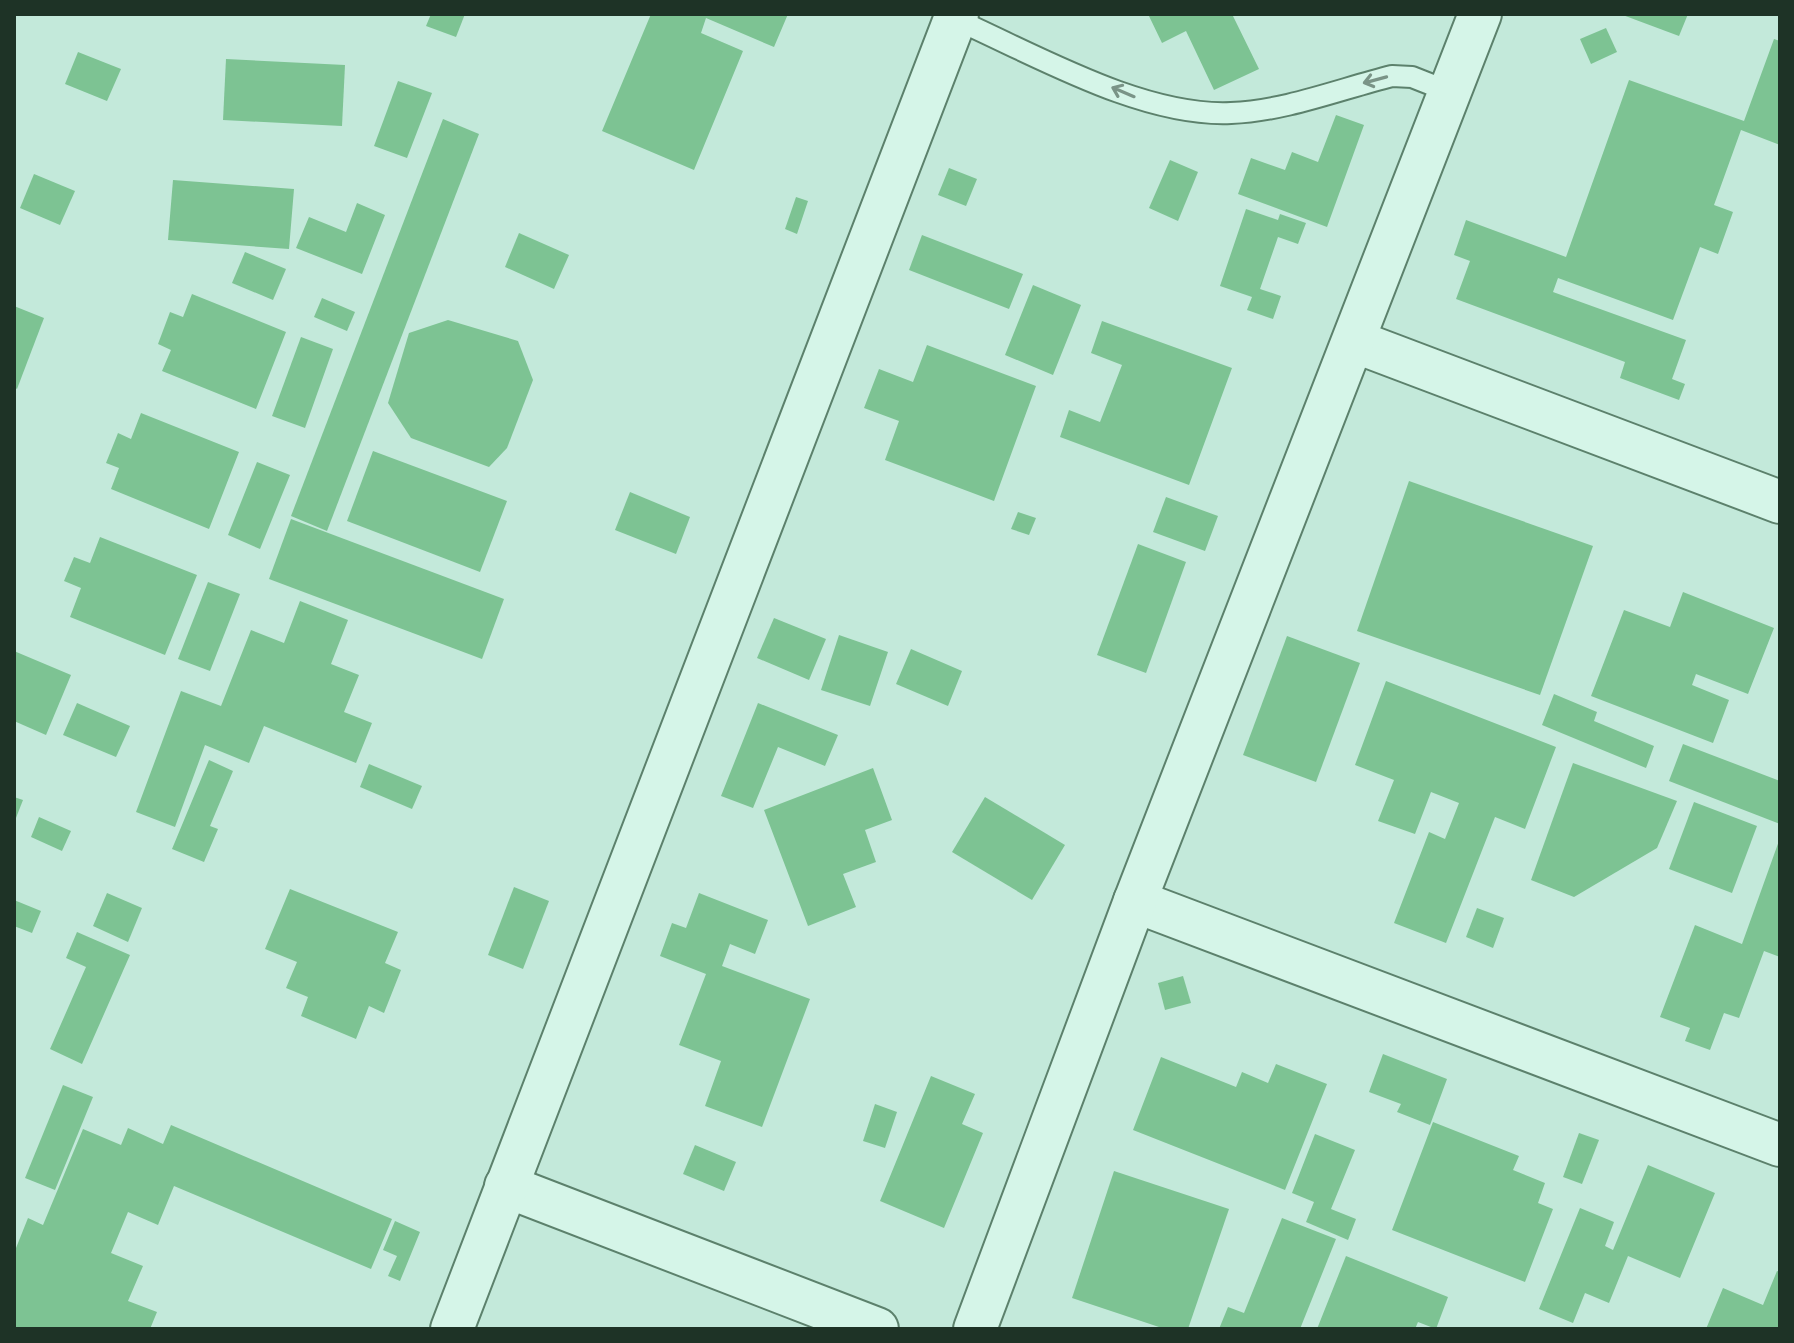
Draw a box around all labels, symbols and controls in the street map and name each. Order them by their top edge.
one-way arrow [1363,73,1389,88]
one-way arrow [1111,84,1136,99]

